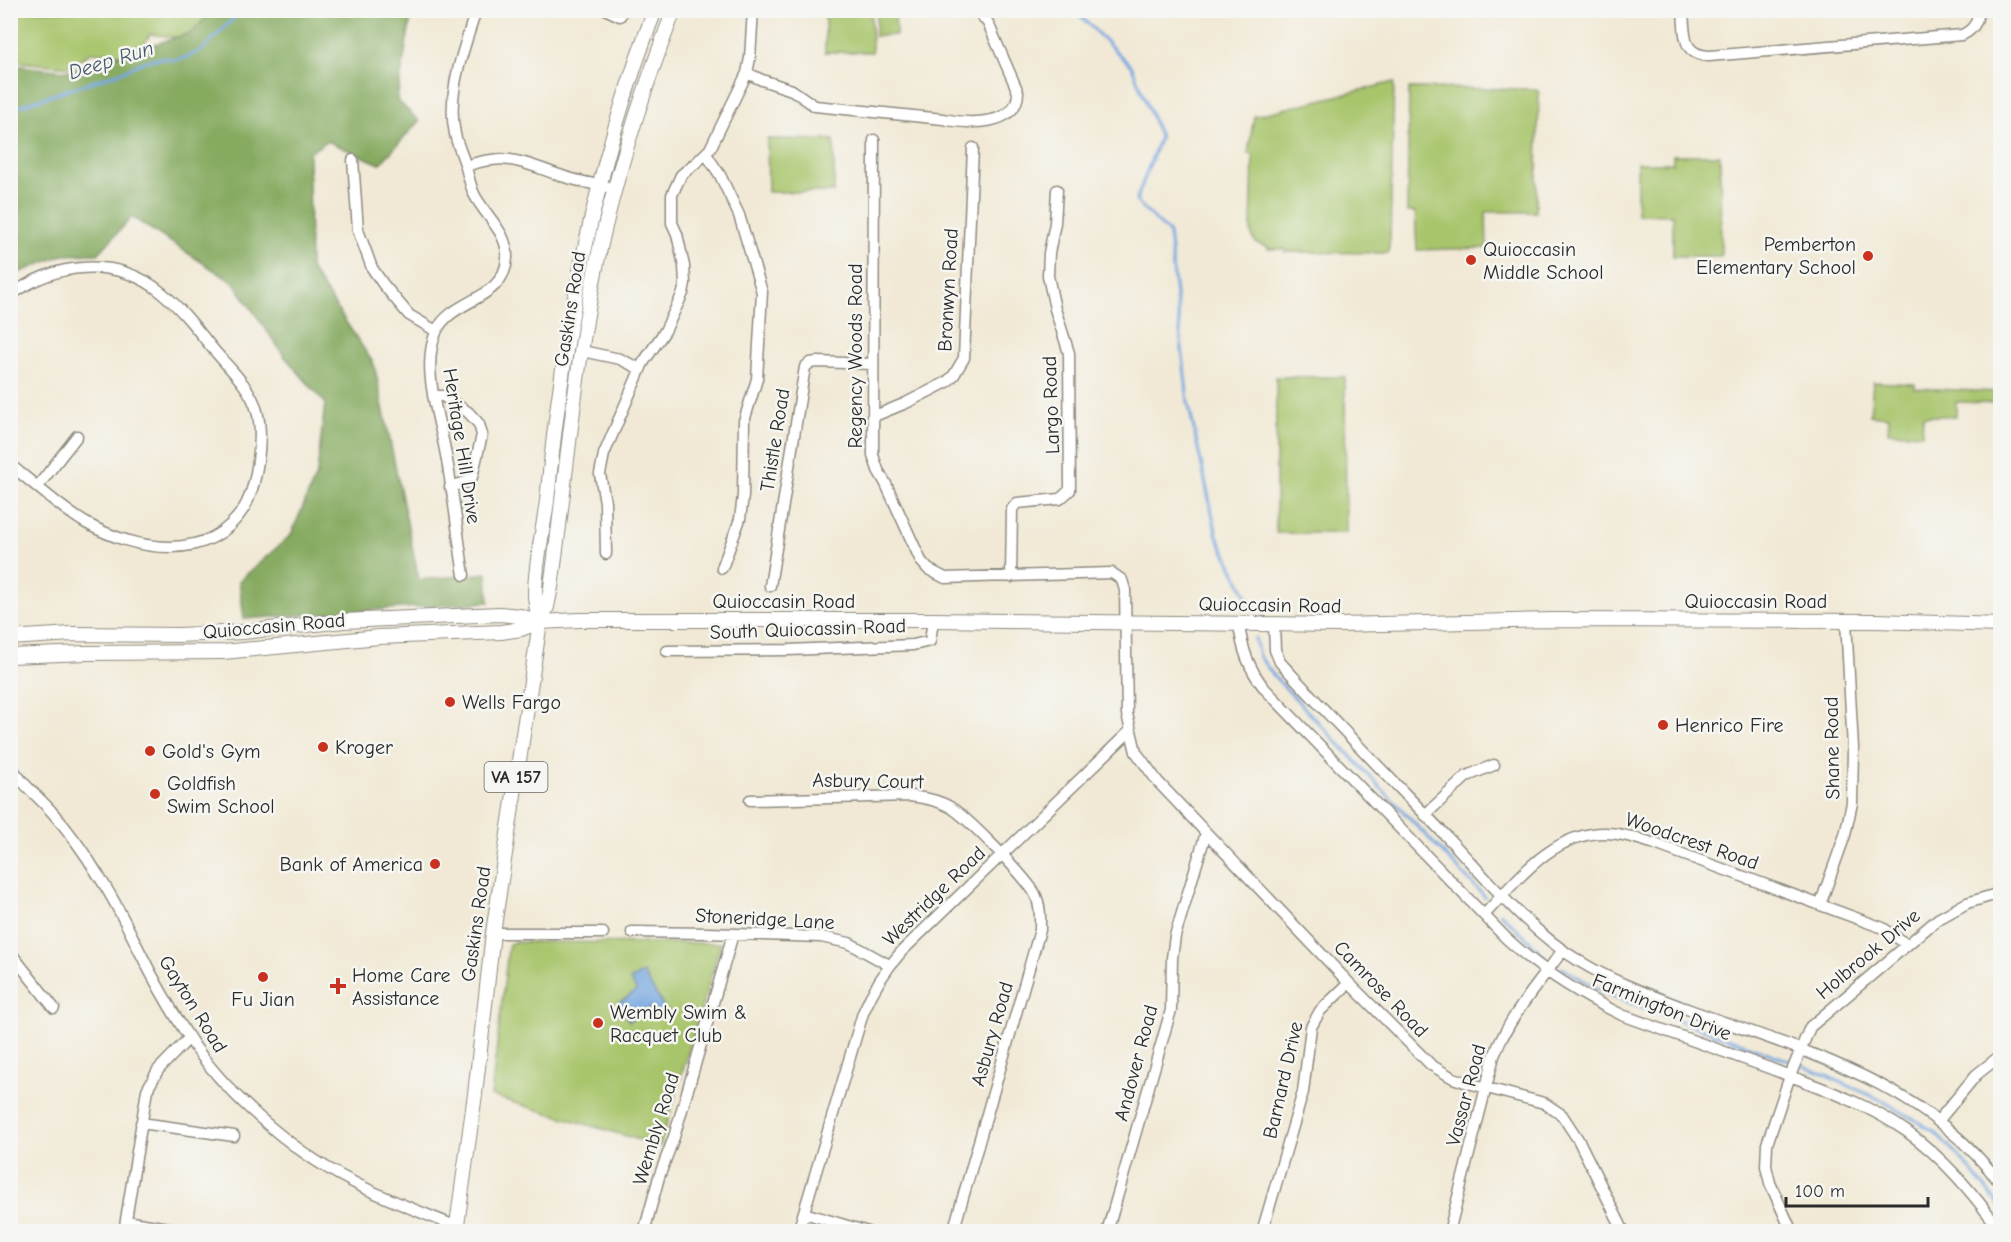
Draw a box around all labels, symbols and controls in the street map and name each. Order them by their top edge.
water label: Deep Run [66,36,156,84]
street label: Bronwyn Road [933,228,963,352]
place label: Pemberton Elementary School [1696,233,1856,279]
place label: Quioccasin Middle School [1483,238,1604,284]
marker: Pemberton Elementary School [1861,249,1875,263]
street label: Gaskins Road [550,250,590,368]
marker: Quioccasin Middle School [1464,253,1478,267]
street label: Regency Woods Road [844,263,867,449]
street label: Largo Road [1038,355,1064,455]
street label: Heritage Hill Drive [438,367,486,525]
street label: Thistle Road [756,387,794,493]
street label: Quioccasin Road [713,590,855,613]
street label: Quioccasin Road [1685,590,1827,613]
street label: Quioccasin Road [1198,592,1342,618]
street label: Quioccasin Road [202,608,346,644]
street label: South Quiocassin Road [709,614,907,644]
place label: Wells Fargo [462,691,561,714]
marker: Wells Fargo [443,695,457,709]
street label: Shane Road [1820,696,1844,800]
place label: Henrico Fire [1675,714,1784,737]
marker: Henrico Fire [1656,718,1670,732]
place label: Kroger [335,736,393,759]
place label: Gold's Gym [162,740,261,763]
marker: Kroger [316,740,330,754]
marker: Gold's Gym [143,744,157,758]
road number: VA 157 [484,762,548,792]
street label: Asbury Court [812,769,925,793]
place label: Goldfish Swim School [167,772,275,818]
marker: Goldfish Swim School [148,787,162,801]
street label: Woodcrest Road [1622,807,1762,875]
street label: Westridge Road [878,841,990,951]
place label: Bank of America [279,853,423,876]
marker: Bank of America [428,857,442,871]
street label: Gaskins Road [457,865,495,983]
street label: Stoneridge Lane [695,904,835,934]
street label: Holbrook Drive [1811,904,1925,1004]
street label: Camrose Road [1329,936,1433,1042]
street label: Gayton Road [154,951,232,1057]
place label: Home Care Assistance [352,964,450,1010]
street label: Farmington Drive [1589,969,1735,1045]
marker: Fu Jian [256,970,270,984]
marker: Home Care Assistance [329,977,347,995]
street label: Asbury Road [966,979,1018,1089]
place label: Fu Jian [231,988,295,1011]
place label: Wembly Swim & Racquet Club [610,1001,747,1047]
street label: Andover Road [1109,1002,1163,1124]
marker: Wembly Swim & Racquet Club [591,1016,605,1030]
street label: Barnard Drive [1258,1019,1308,1141]
street label: Vassar Road [1441,1042,1491,1148]
street label: Wembly Road [628,1070,684,1188]
scale bar [1786,1170,1928,1208]
text: 100 m [1795,1181,1845,1202]

